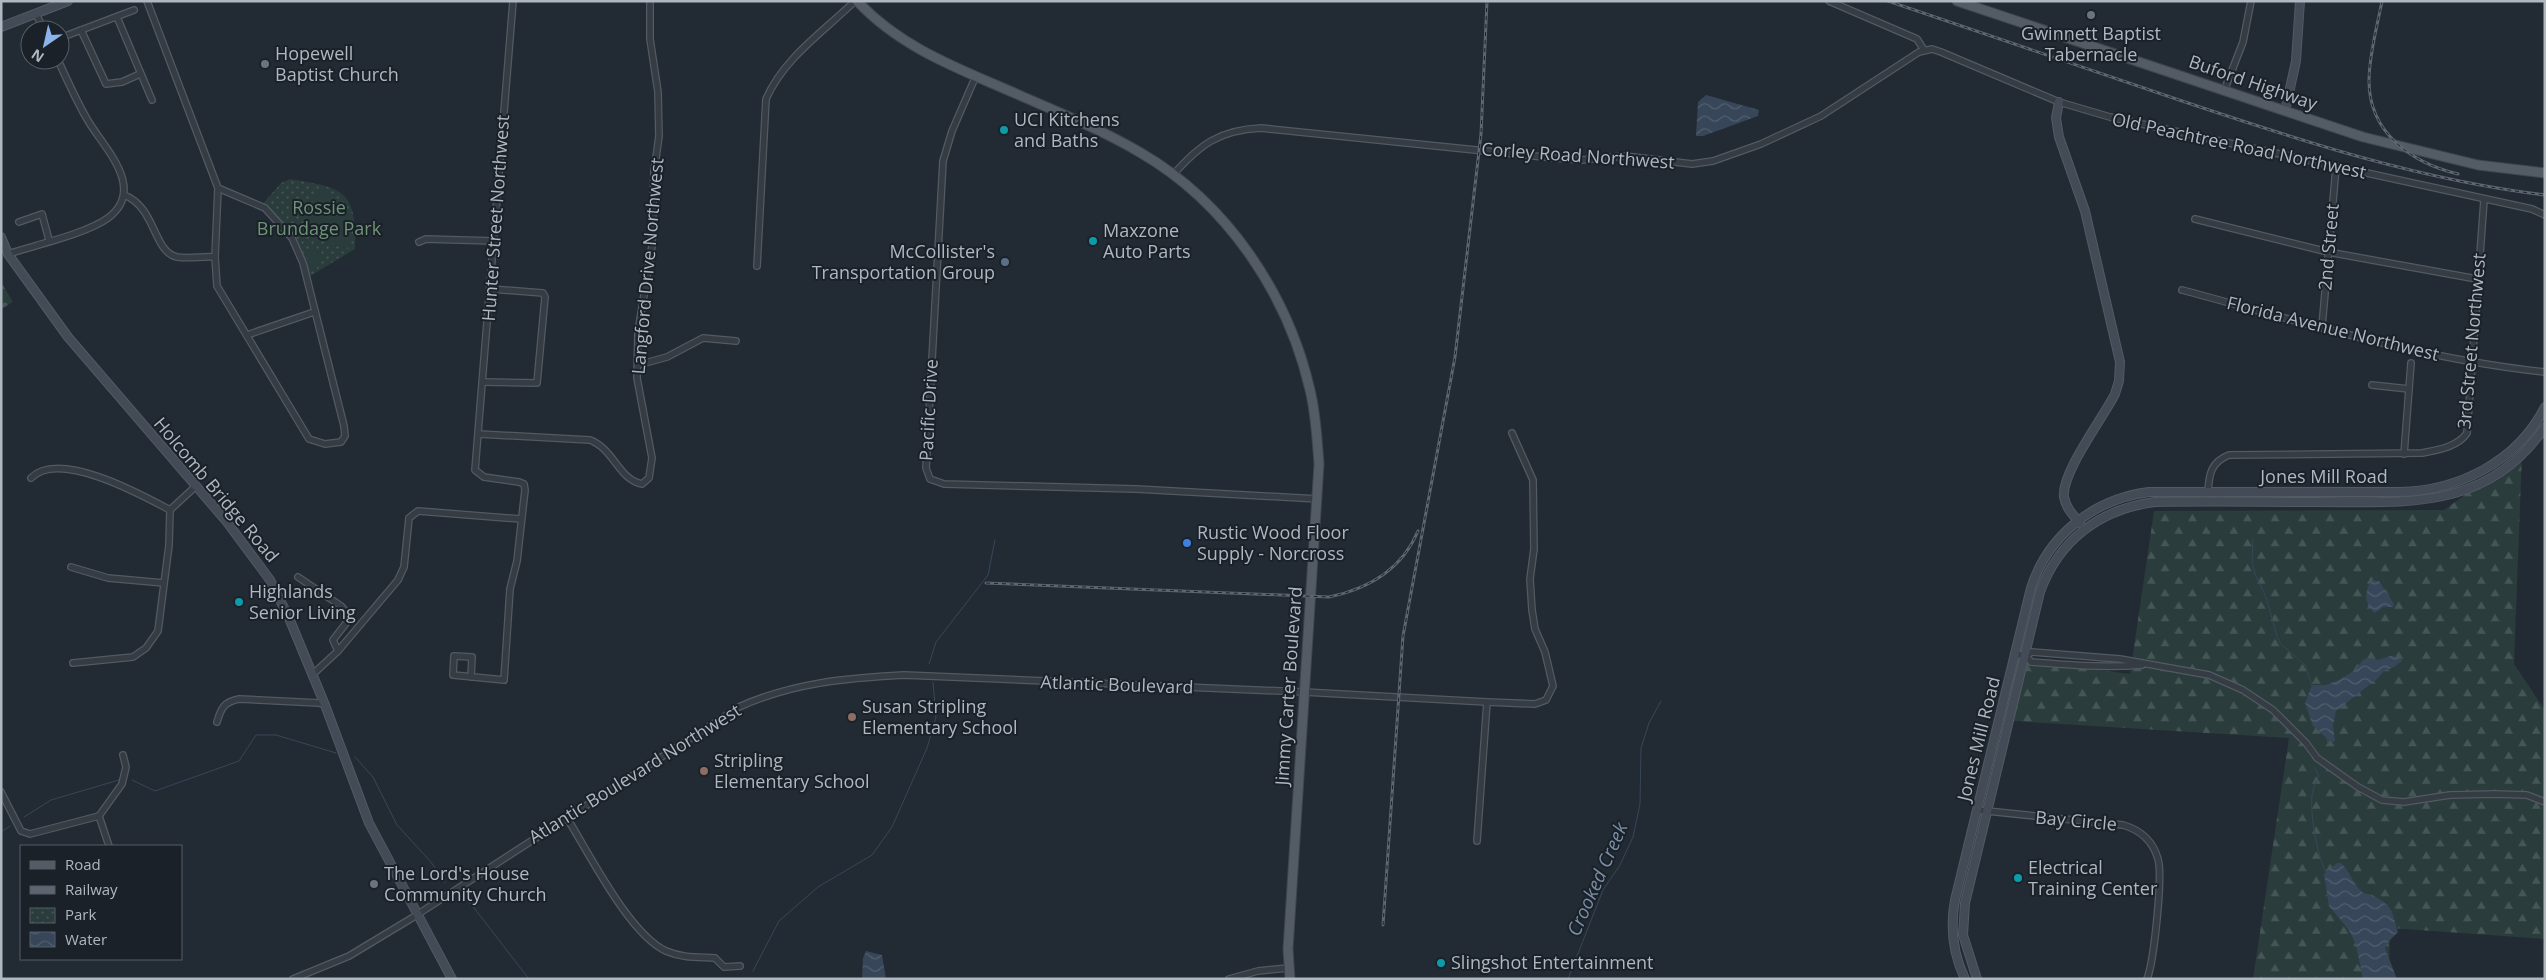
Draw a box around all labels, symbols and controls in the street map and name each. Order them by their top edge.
marker: Gwinnett Baptist Tabernacle [2085,9,2097,21]
north arrow [20,20,70,70]
place label: Gwinnett Baptist Tabernacle [2021,21,2161,66]
place label: Hopewell Baptist Church [275,41,399,86]
text: N [27,45,47,67]
street label: Buford Highway [2186,49,2322,116]
marker: Hopewell Baptist Church [259,58,271,70]
street label: Old Peachtree Road Northwest [2110,106,2369,184]
place label: UCI Kitchens and Baths [1014,107,1120,152]
street label: Hunter Street Northwest [476,114,514,322]
marker: UCI Kitchens and Baths [998,124,1010,136]
street label: Corley Road Northwest [1481,136,1676,174]
street label: Langford Drive Northwest [626,157,668,375]
park label: Rossie Brundage Park [257,195,382,240]
street label: 2nd Street [2312,202,2344,291]
place label: Maxzone Auto Parts [1103,218,1191,263]
marker: Maxzone Auto Parts [1087,235,1099,247]
place label: McCollister's Transportation Group [812,239,995,284]
street label: 3rd Street Northwest [2451,252,2491,430]
marker: McCollister's Transportation Group [999,256,1011,268]
street label: Florida Avenue Northwest [2225,290,2442,366]
street label: Pacific Drive [913,358,943,461]
street label: Holcomb Bridge Road [149,412,285,567]
street label: Jones Mill Road [2258,464,2388,488]
place label: Rustic Wood Floor Supply - Norcross [1197,520,1349,565]
marker: Rustic Wood Floor Supply - Norcross [1181,537,1193,549]
place label: Highlands Senior Living [249,579,356,624]
street label: Jimmy Carter Boulevard [1269,586,1307,788]
marker: Highlands Senior Living [233,596,245,608]
street label: Atlantic Boulevard [1040,669,1194,699]
street label: Jones Mill Road [1950,674,2005,805]
place label: Susan Stripling Elementary School [862,694,1018,739]
street label: Atlantic Boulevard Northwest [524,698,745,849]
marker: Susan Stripling Elementary School [846,711,858,723]
place label: Stripling Elementary School [714,748,870,793]
marker: Stripling Elementary School [698,765,710,777]
street label: Bay Circle [2034,804,2118,836]
water label: Crooked Creek [1560,818,1634,940]
legend [20,845,182,960]
text: Road [65,854,101,874]
place label: Electrical Training Center [2028,855,2158,900]
place label: The Lord's House Community Church [384,861,547,906]
marker: Electrical Training Center [2012,872,2024,884]
marker: The Lord's House Community Church [368,878,380,890]
text: Railway [65,879,118,899]
text: Park [65,904,96,924]
text: Water [65,929,107,949]
place label: Slingshot Entertainment [1451,950,1653,974]
marker: Slingshot Entertainment [1435,957,1447,969]

